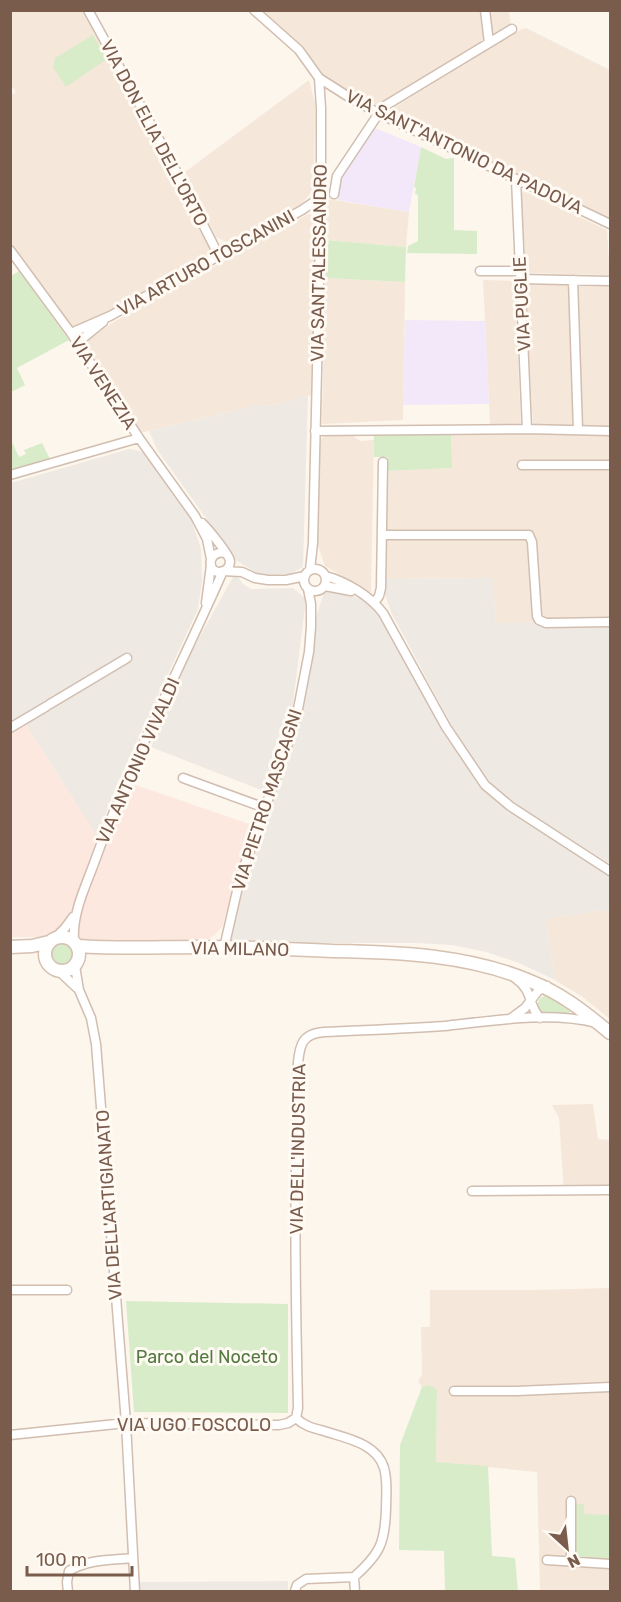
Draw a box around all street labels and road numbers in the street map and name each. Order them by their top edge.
street label: VIA DON ELIA DELL'ORTO [95,36,213,230]
street label: VIA SANT'ANTONIO DA PADOVA [342,85,586,219]
street label: VIA SANT'ALESSANDRO [306,164,332,362]
street label: VIA ARTURO TOSCANINI [114,205,298,321]
street label: VIA PUGLIE [509,256,535,352]
street label: VIA VENEZIA [65,333,141,433]
street label: VIA ANTONIO VIVALDI [91,674,185,848]
street label: VIA PIETRO MASCAGNI [227,706,307,894]
street label: VIA MILANO [190,937,290,961]
street label: VIA DELL'INDUSTRIA [286,1063,310,1235]
street label: VIA DELL'ARTIGIANATO [91,1109,127,1301]
street label: VIA UGO FOSCOLO [117,1414,271,1436]

